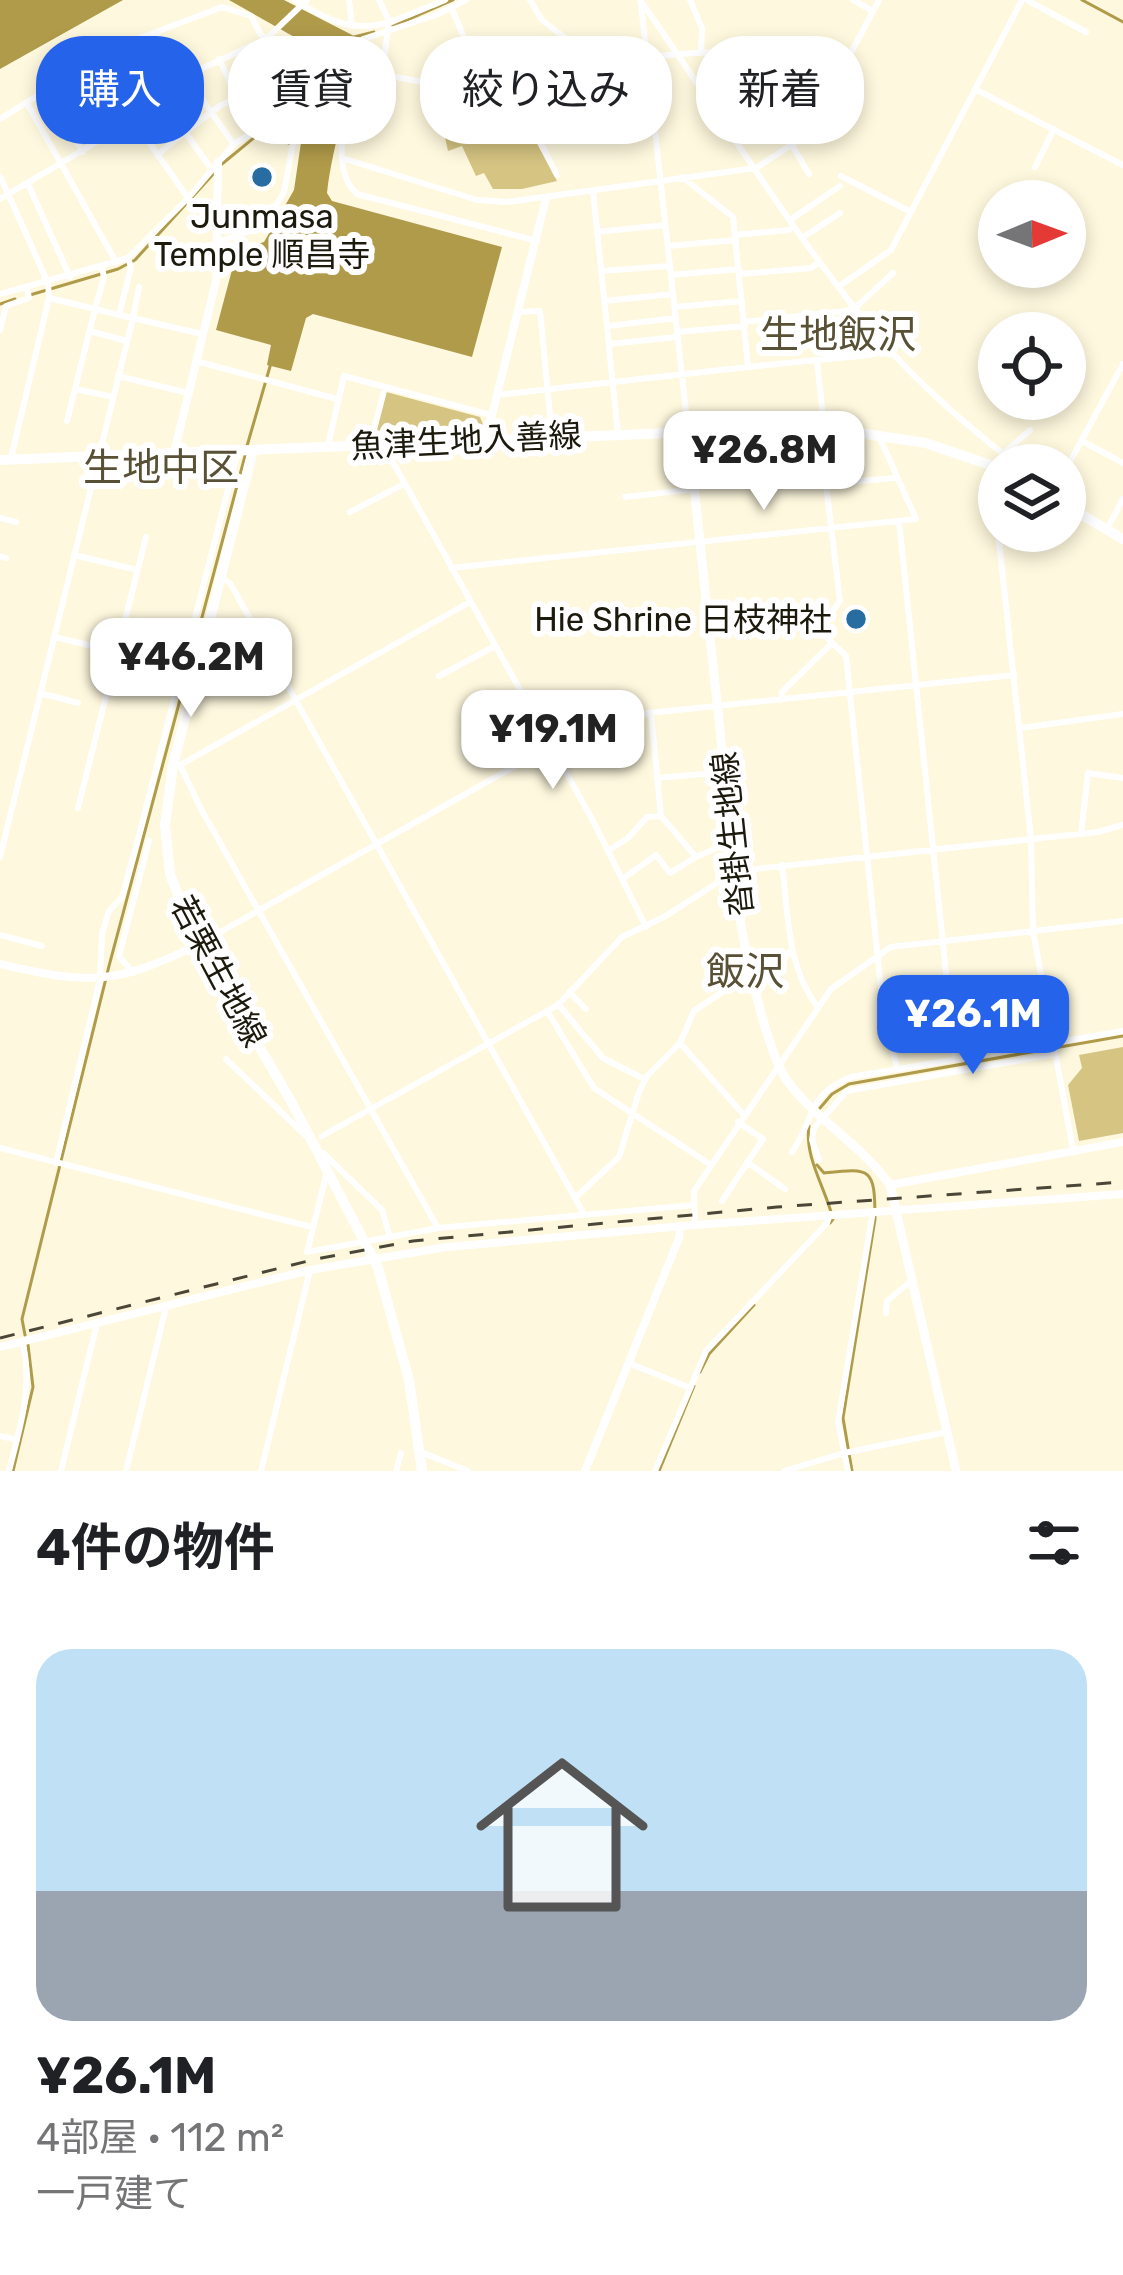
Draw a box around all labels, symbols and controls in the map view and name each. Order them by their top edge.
chip: 購入 [36,36,204,144]
chip: 賃貸 [228,36,396,144]
chip: 絞り込み [420,36,672,144]
chip: 新着 [696,36,864,144]
marker: Junmasa Temple 順昌寺 [249,164,275,190]
north arrow [978,180,1086,288]
map controls [978,180,1086,552]
place label: Junmasa Temple 順昌寺 [153,197,371,274]
district label: 生地飯沢 [760,312,916,358]
button: locate [978,312,1086,420]
pin: ¥26.8M [666,411,862,513]
street label: 魚津生地入善線 [350,415,582,466]
text: ¥26.8M [690,427,838,473]
button: layers [978,444,1086,552]
district label: 生地中区 [83,445,239,491]
place label: Hie Shrine 日枝神社 [534,600,832,639]
marker: Hie Shrine 日枝神社 [843,606,869,632]
pin: ¥46.2M [93,618,289,720]
text: ¥46.2M [117,634,265,680]
pin: ¥19.1M [455,690,651,792]
text: ¥19.1M [488,706,618,752]
street label: 沓掛生地線 [704,750,761,918]
street label: 若栗生地線 [163,889,275,1053]
district label: 飯沢 [706,949,784,995]
pin: ¥26.1M [875,975,1071,1077]
text: ¥26.1M [904,991,1042,1037]
icon: filters [1021,1510,1087,1576]
text: 4件の物件 [36,1517,275,1578]
icon: home [454,1727,670,1943]
text: ¥26.1M [36,2045,216,2106]
text: 4部屋 · 112 m² [36,2115,284,2161]
text: 一戸建て [36,2171,192,2217]

